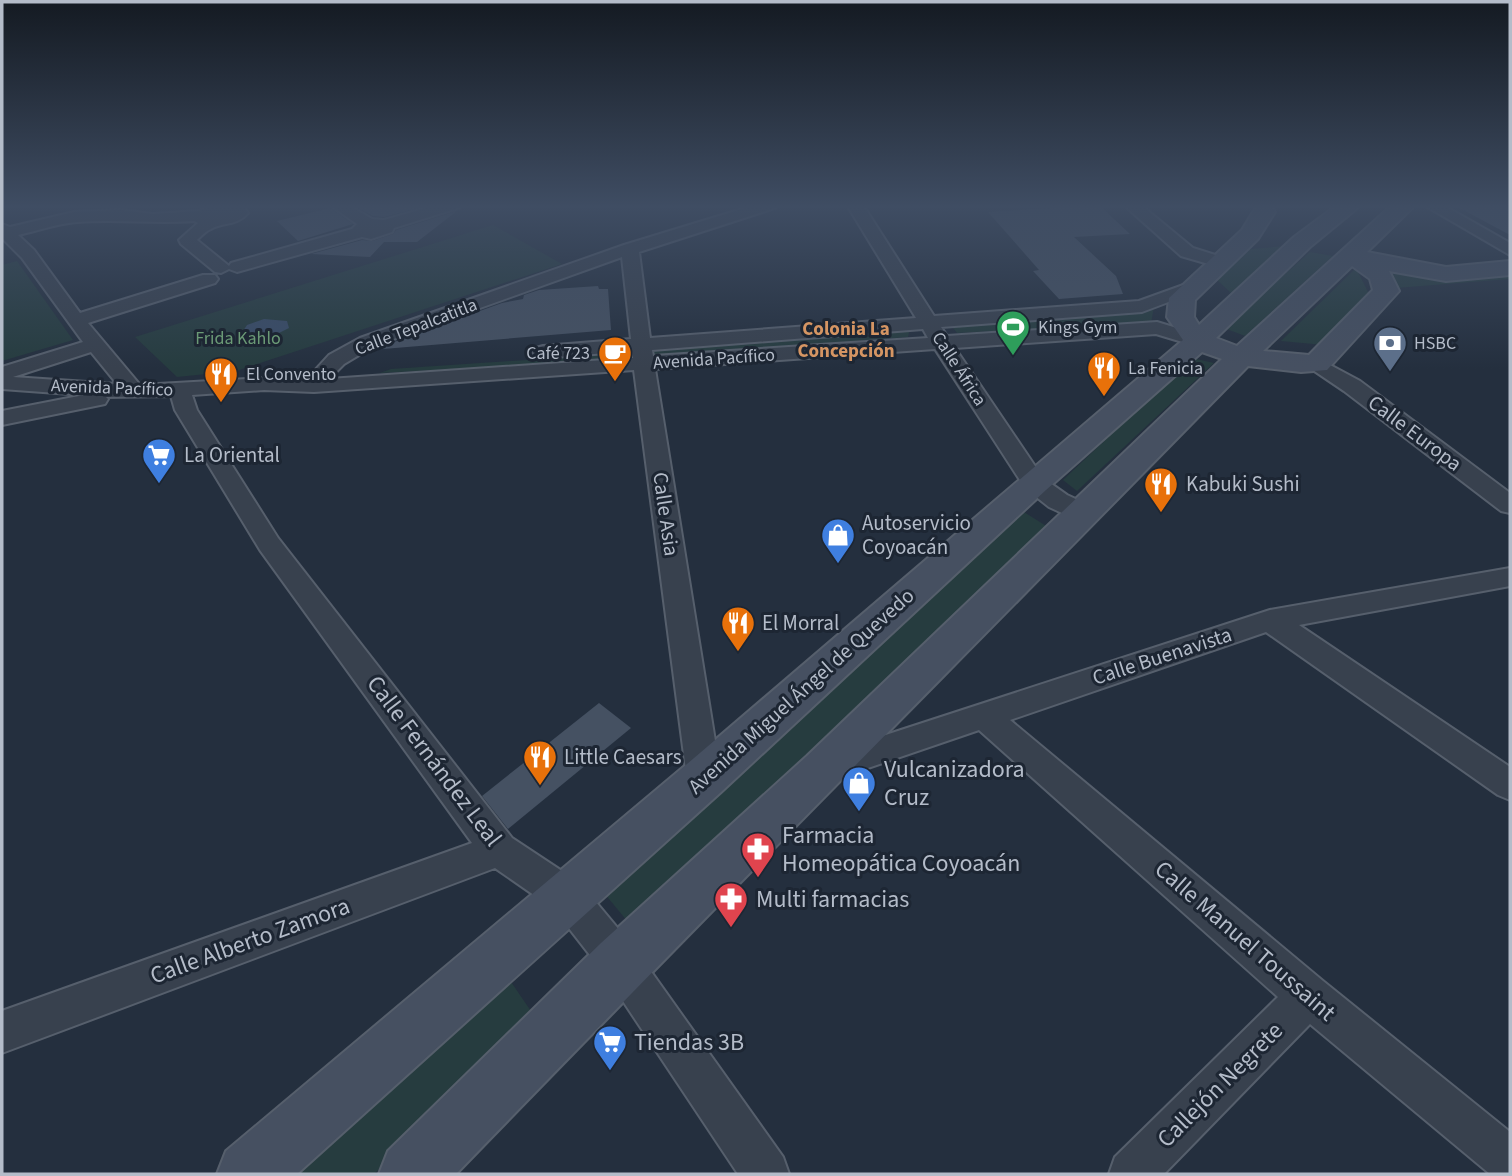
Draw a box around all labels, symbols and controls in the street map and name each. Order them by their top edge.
street label: Calle Tepalcatitla [351,292,481,362]
sports icon: Kings Gym [994,308,1032,357]
place label: Kings Gym [1038,315,1117,340]
district label: Colonia La Concepción [797,316,895,365]
bank icon: HSBC [1371,324,1409,373]
park label: Frida Kahlo [195,326,281,351]
street label: Calle África [926,327,992,411]
place label: HSBC [1414,331,1456,356]
cafe icon: Café 723 [596,334,634,383]
place label: Café 723 [526,341,590,366]
street label: Avenida Pacífico [652,342,776,376]
restaurant icon: La Fenicia [1085,349,1123,398]
restaurant icon: El Convento [202,355,240,404]
place label: La Fenicia [1128,356,1203,381]
place label: El Convento [246,362,336,387]
street label: Avenida Pacífico [50,373,174,403]
street label: Calle Europa [1362,388,1468,478]
supermarket icon: La Oriental [140,436,178,485]
place label: La Oriental [184,440,280,470]
restaurant icon: Kabuki Sushi [1142,465,1180,514]
place label: Kabuki Sushi [1186,469,1300,499]
street label: Calle Asia [645,470,687,558]
place label: Autoservicio Coyoacán [862,508,971,562]
shop icon: Autoservicio Coyoacán [819,516,857,565]
street label: Avenida Miguel Ángel de Quevedo [681,581,921,801]
restaurant icon: El Morral [719,604,757,653]
place label: El Morral [762,608,839,638]
street label: Calle Buenavista [1089,619,1235,693]
street label: Calle Fernández Leal [358,668,510,854]
restaurant icon: Little Caesars [521,738,559,787]
place label: Little Caesars [564,742,682,772]
place label: Vulcanizadora Cruz [884,752,1025,815]
shop icon: Vulcanizadora Cruz [840,764,878,813]
place label: Farmacia Homeopática Coyoacán [782,818,1020,881]
pharmacy icon: Farmacia Homeopática Coyoacán [739,830,777,879]
street label: Calle Manuel Toussaint [1147,852,1343,1030]
pharmacy icon: Multi farmacias [712,880,750,929]
place label: Multi farmacias [756,882,909,917]
street label: Calle Alberto Zamora [145,889,355,993]
street label: Callejón Negrete [1149,1014,1291,1156]
supermarket icon: Tiendas 3B [591,1023,629,1072]
place label: Tiendas 3B [634,1025,744,1060]

